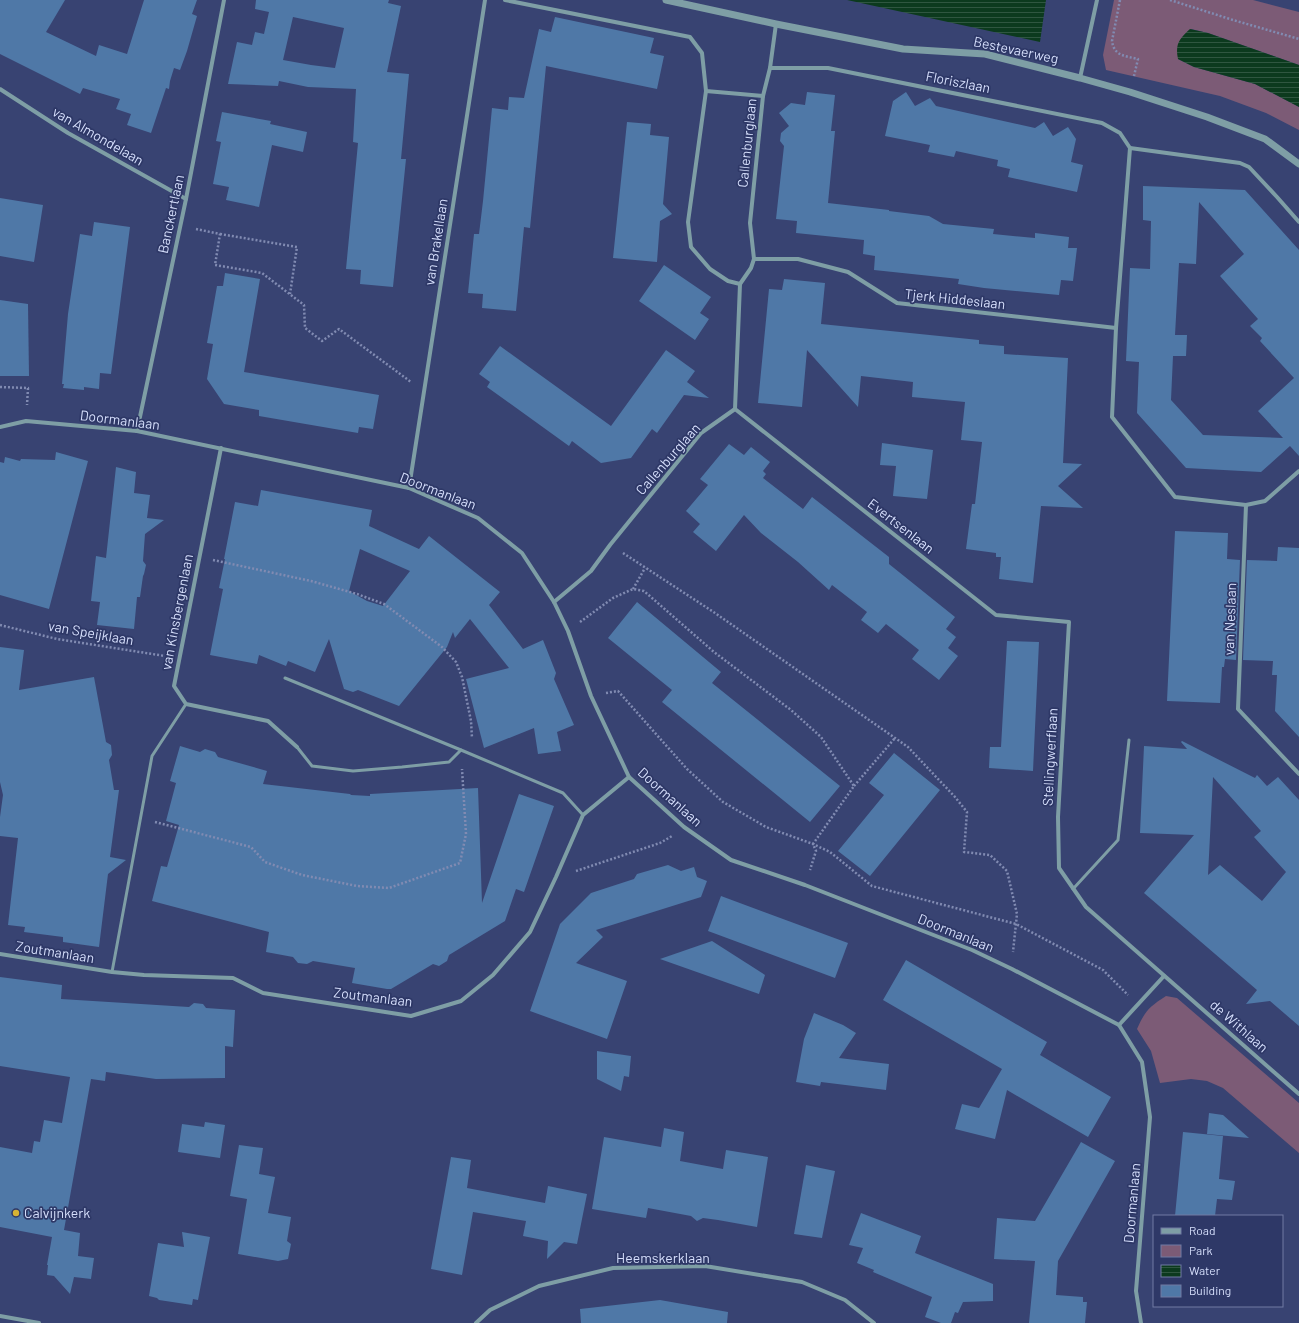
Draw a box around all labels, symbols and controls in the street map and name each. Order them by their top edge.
street label: Bestevaerweg [972,32,1060,67]
street label: Floriszlaan [924,67,992,96]
street label: Callenburglaan [733,97,760,188]
street label: van Almondelaan [50,103,147,169]
street label: Banckertlaan [154,173,187,255]
street label: van Brakellaan [420,197,451,286]
street label: Tjerk Hiddeslaan [904,285,1006,312]
street label: Doormanlaan [79,406,161,433]
street label: Callenburglaan [632,419,703,498]
street label: Doormanlaan [398,468,479,513]
street label: Evertsenlaan [865,494,938,557]
street label: van Kinsbergenlaan [157,552,196,671]
street label: van Neslaan [1220,582,1239,656]
street label: van Speijklaan [47,617,135,648]
street label: Stellingwerflaan [1038,708,1061,806]
street label: Doormanlaan [635,763,706,830]
street label: Doormanlaan [916,910,997,955]
street label: Zoutmanlaan [15,937,96,966]
street label: Zoutmanlaan [333,983,413,1010]
street label: de Withlaan [1207,996,1272,1055]
street label: Doormanlaan [1120,1162,1143,1244]
place label: Calvijnkerk [24,1204,90,1221]
marker: Calvijnkerk [11,1208,21,1218]
legend [1153,1215,1283,1307]
text: Road [1189,1223,1216,1237]
text: Park [1189,1243,1213,1257]
street label: Heemskerklaan [616,1249,710,1266]
text: Water [1189,1263,1221,1277]
text: Building [1189,1283,1231,1297]

